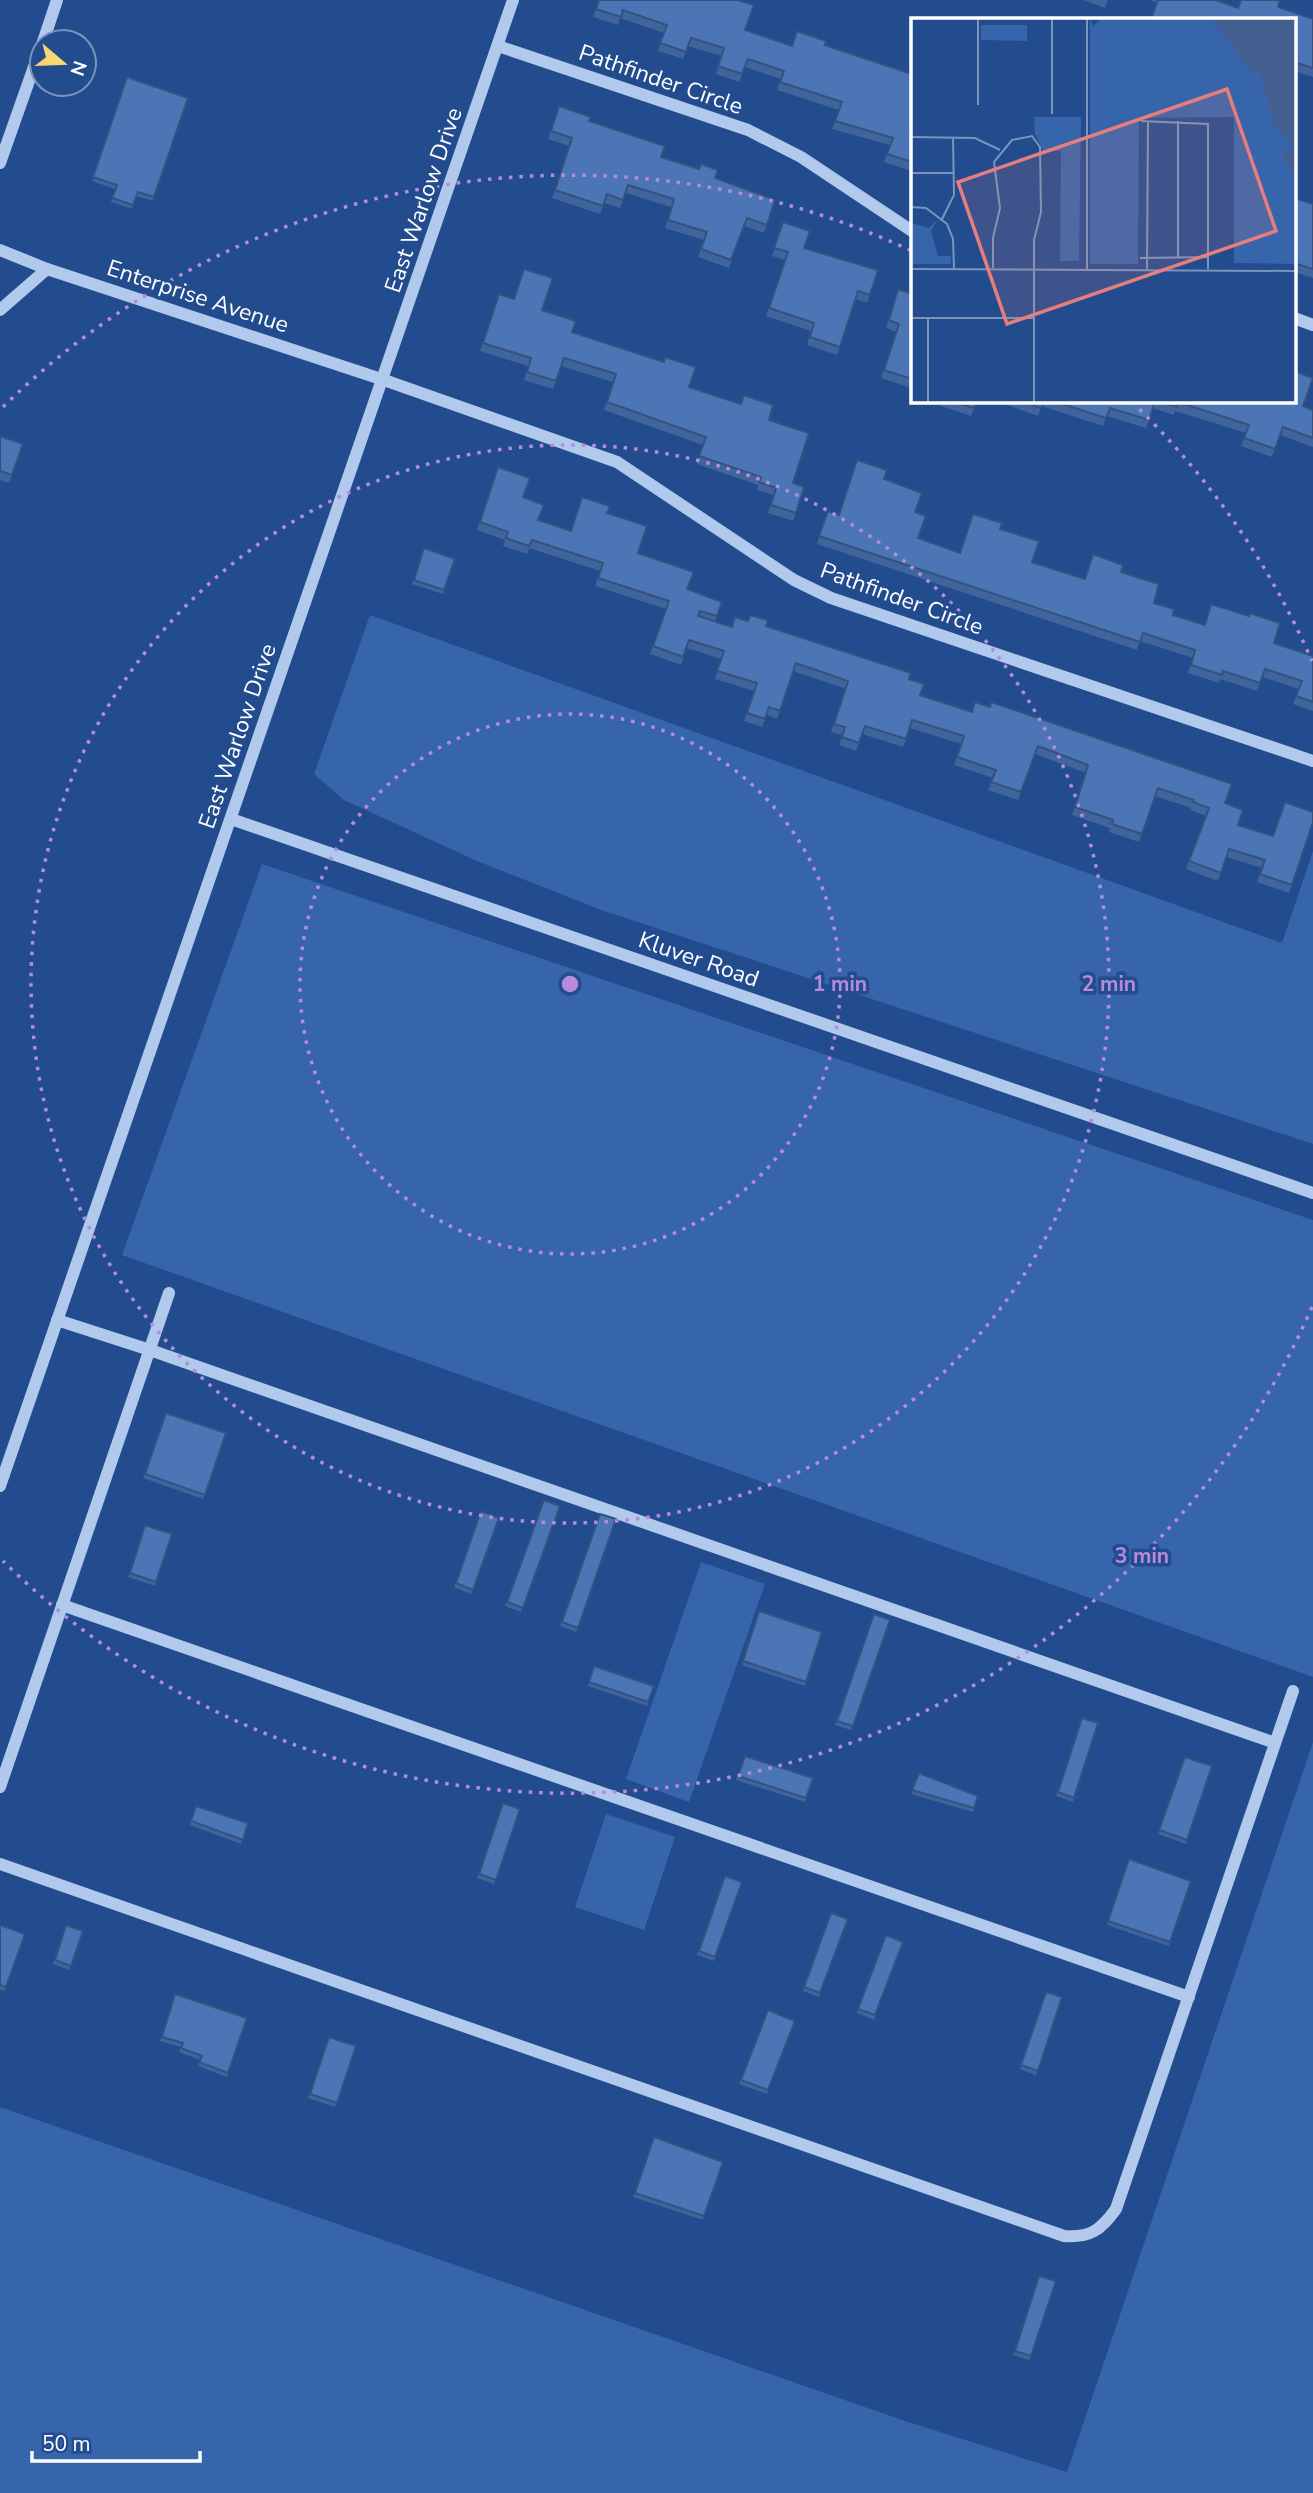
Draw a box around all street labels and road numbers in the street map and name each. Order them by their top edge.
street label: Pathfinder Circle [575,37,747,122]
street label: East Warlow Drive [377,103,470,297]
street label: Enterprise Avenue [103,252,293,340]
street label: Pathfinder Circle [816,555,988,642]
street label: East Warlow Drive [191,639,284,833]
street label: Kluver Road [634,924,763,995]

